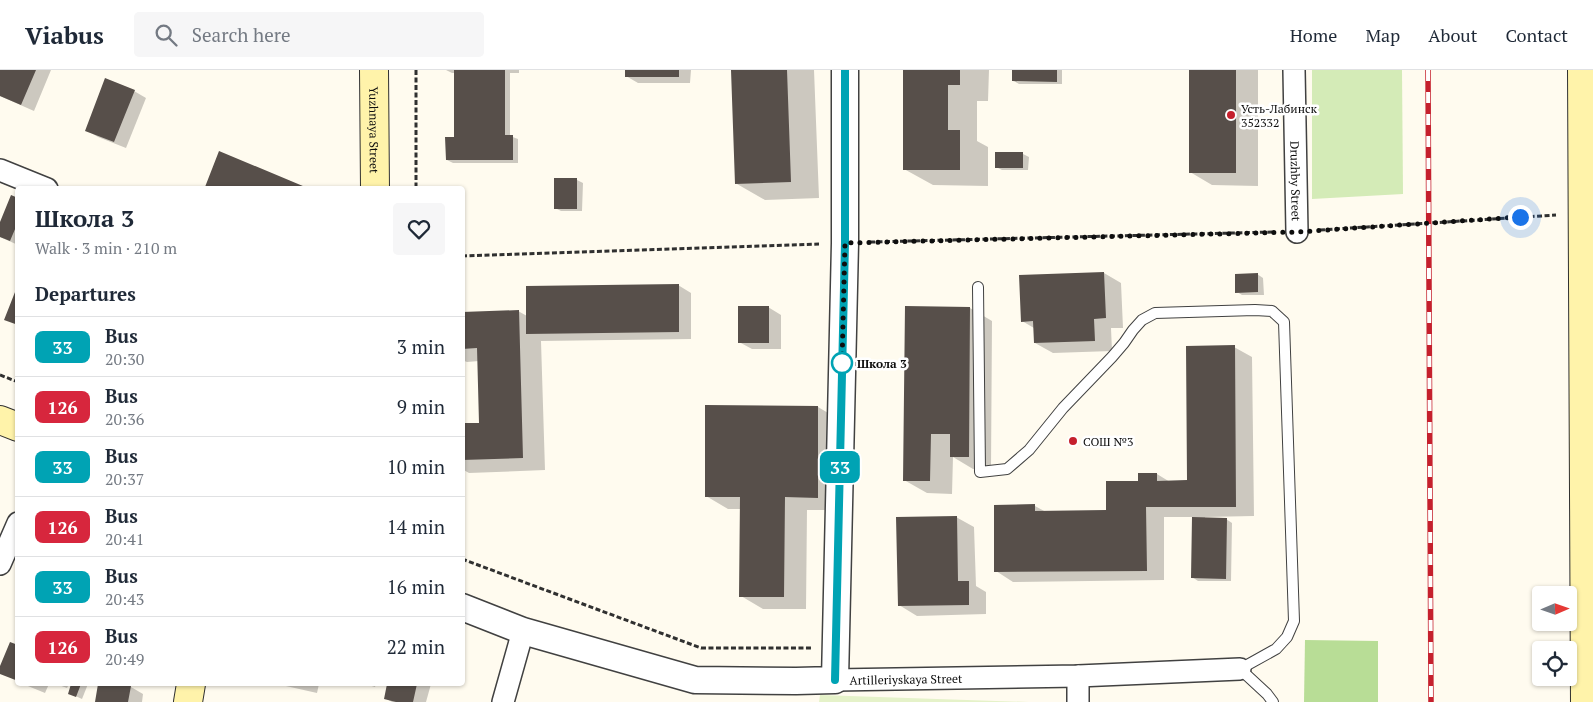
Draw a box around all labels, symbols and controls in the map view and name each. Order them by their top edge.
search box [134,12,484,57]
text: Viabus [25,19,104,51]
icon: search [152,21,180,49]
text: Search here [192,22,291,47]
text: Home [1290,23,1337,47]
text: Map [1365,23,1400,47]
text: About [1428,23,1477,47]
text: Contact [1505,23,1568,47]
street label: Yuzhnaya Street [367,87,382,174]
place label: Усть-Лабинск 352332 [1241,101,1318,130]
marker: Усть-Лабинск 352332 [1225,109,1237,121]
street label: Druzhby Street [1288,141,1304,222]
text: Школа 3 [35,202,134,234]
button: heart [393,203,445,255]
your location [1508,205,1533,230]
text: Walk · 3 min · 210 m [35,237,177,259]
text: Departures [35,281,136,306]
text: Bus [105,323,138,348]
text: 3 min [397,334,445,359]
text: 33 [52,335,73,359]
text: 20:30 [105,348,144,370]
marker: Школа 3 [831,352,853,374]
place label: Школа 3 [857,356,907,371]
text: Bus [105,383,138,408]
text: 9 min [397,394,445,419]
text: 126 [47,395,78,419]
text: 20:36 [105,408,144,430]
place label: СОШ №3 [1083,434,1133,449]
marker: СОШ №3 [1067,435,1079,447]
text: Bus [105,443,138,468]
line badge: 33 [818,451,862,483]
text: 10 min [387,454,445,479]
text: 33 [52,455,73,479]
text: 33 [830,455,850,479]
text: 20:37 [105,468,144,490]
text: Bus [105,503,138,528]
text: 14 min [387,514,445,539]
text: 126 [47,515,78,539]
text: 20:41 [105,528,144,550]
text: Bus [105,563,138,588]
text: 16 min [387,574,445,599]
text: 33 [52,575,73,599]
north arrow [1532,586,1578,631]
map controls [1532,586,1577,686]
text: 20:43 [105,588,144,610]
text: Bus [105,623,138,648]
text: 22 min [387,634,445,659]
text: 126 [47,635,78,659]
button: locate [1532,641,1577,686]
text: 20:49 [105,648,144,670]
street label: Artilleriyskaya Street [849,670,963,687]

